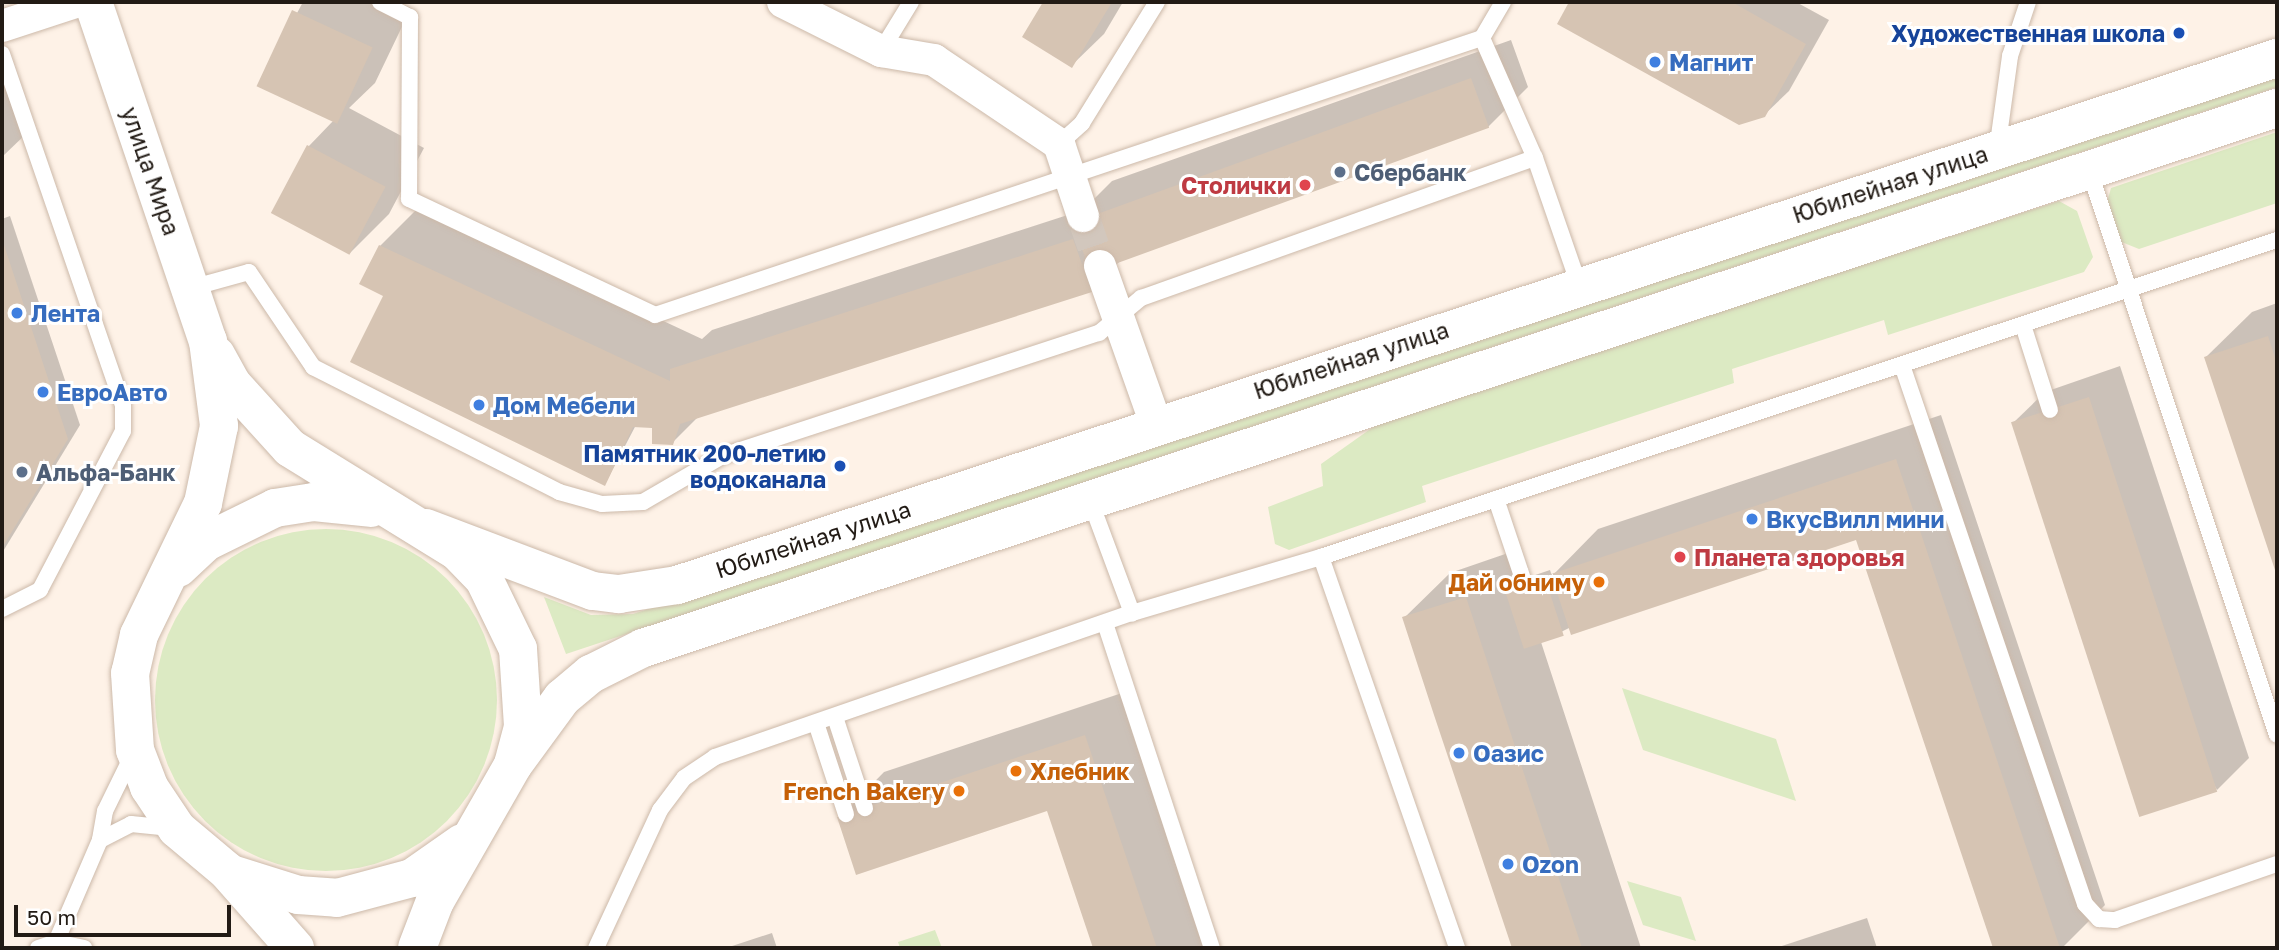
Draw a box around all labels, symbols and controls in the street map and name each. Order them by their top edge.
place label: Художественная школа [1891,19,2165,47]
marker: Художественная школа [2171,25,2187,41]
place label: Магнит [1669,48,1753,76]
marker: Магнит [1647,54,1663,70]
street label: улица Мира [116,103,186,239]
street label: Юбилейная улица [1789,139,1991,229]
place label: Сбербанк [1354,158,1467,186]
marker: Сбербанк [1332,164,1348,180]
place label: Столички [1181,171,1291,199]
marker: Столички [1297,177,1313,193]
place label: Лента [31,299,100,327]
marker: Лента [9,305,25,321]
street label: Юбилейная улица [1250,315,1452,405]
place label: ЕвроАвто [57,378,168,406]
marker: ЕвроАвто [35,384,51,400]
place label: Дом Мебели [493,391,635,419]
marker: Дом Мебели [471,397,487,413]
place label: Памятник 200-летию водоканала [583,439,826,493]
place label: Альфа-Банк [36,458,176,486]
marker: Памятник 200-летию водоканала [832,458,848,474]
marker: Альфа-Банк [14,464,30,480]
street label: Юбилейная улица [712,494,914,584]
place label: ВкусВилл мини [1766,505,1944,533]
marker: ВкусВилл мини [1744,511,1760,527]
place label: Планета здоровья [1694,543,1904,571]
marker: Планета здоровья [1672,549,1688,565]
place label: Дай обниму [1448,568,1585,596]
marker: Дай обниму [1591,574,1607,590]
place label: Оазис [1473,739,1544,767]
marker: Оазис [1451,745,1467,761]
place label: Хлебник [1030,757,1130,785]
marker: Хлебник [1008,763,1024,779]
place label: French Bakery [783,777,945,805]
marker: French Bakery [951,783,967,799]
place label: Ozon [1522,850,1579,878]
marker: Ozon [1500,856,1516,872]
scale bar [18,890,234,934]
text: 50 m [27,904,76,930]

